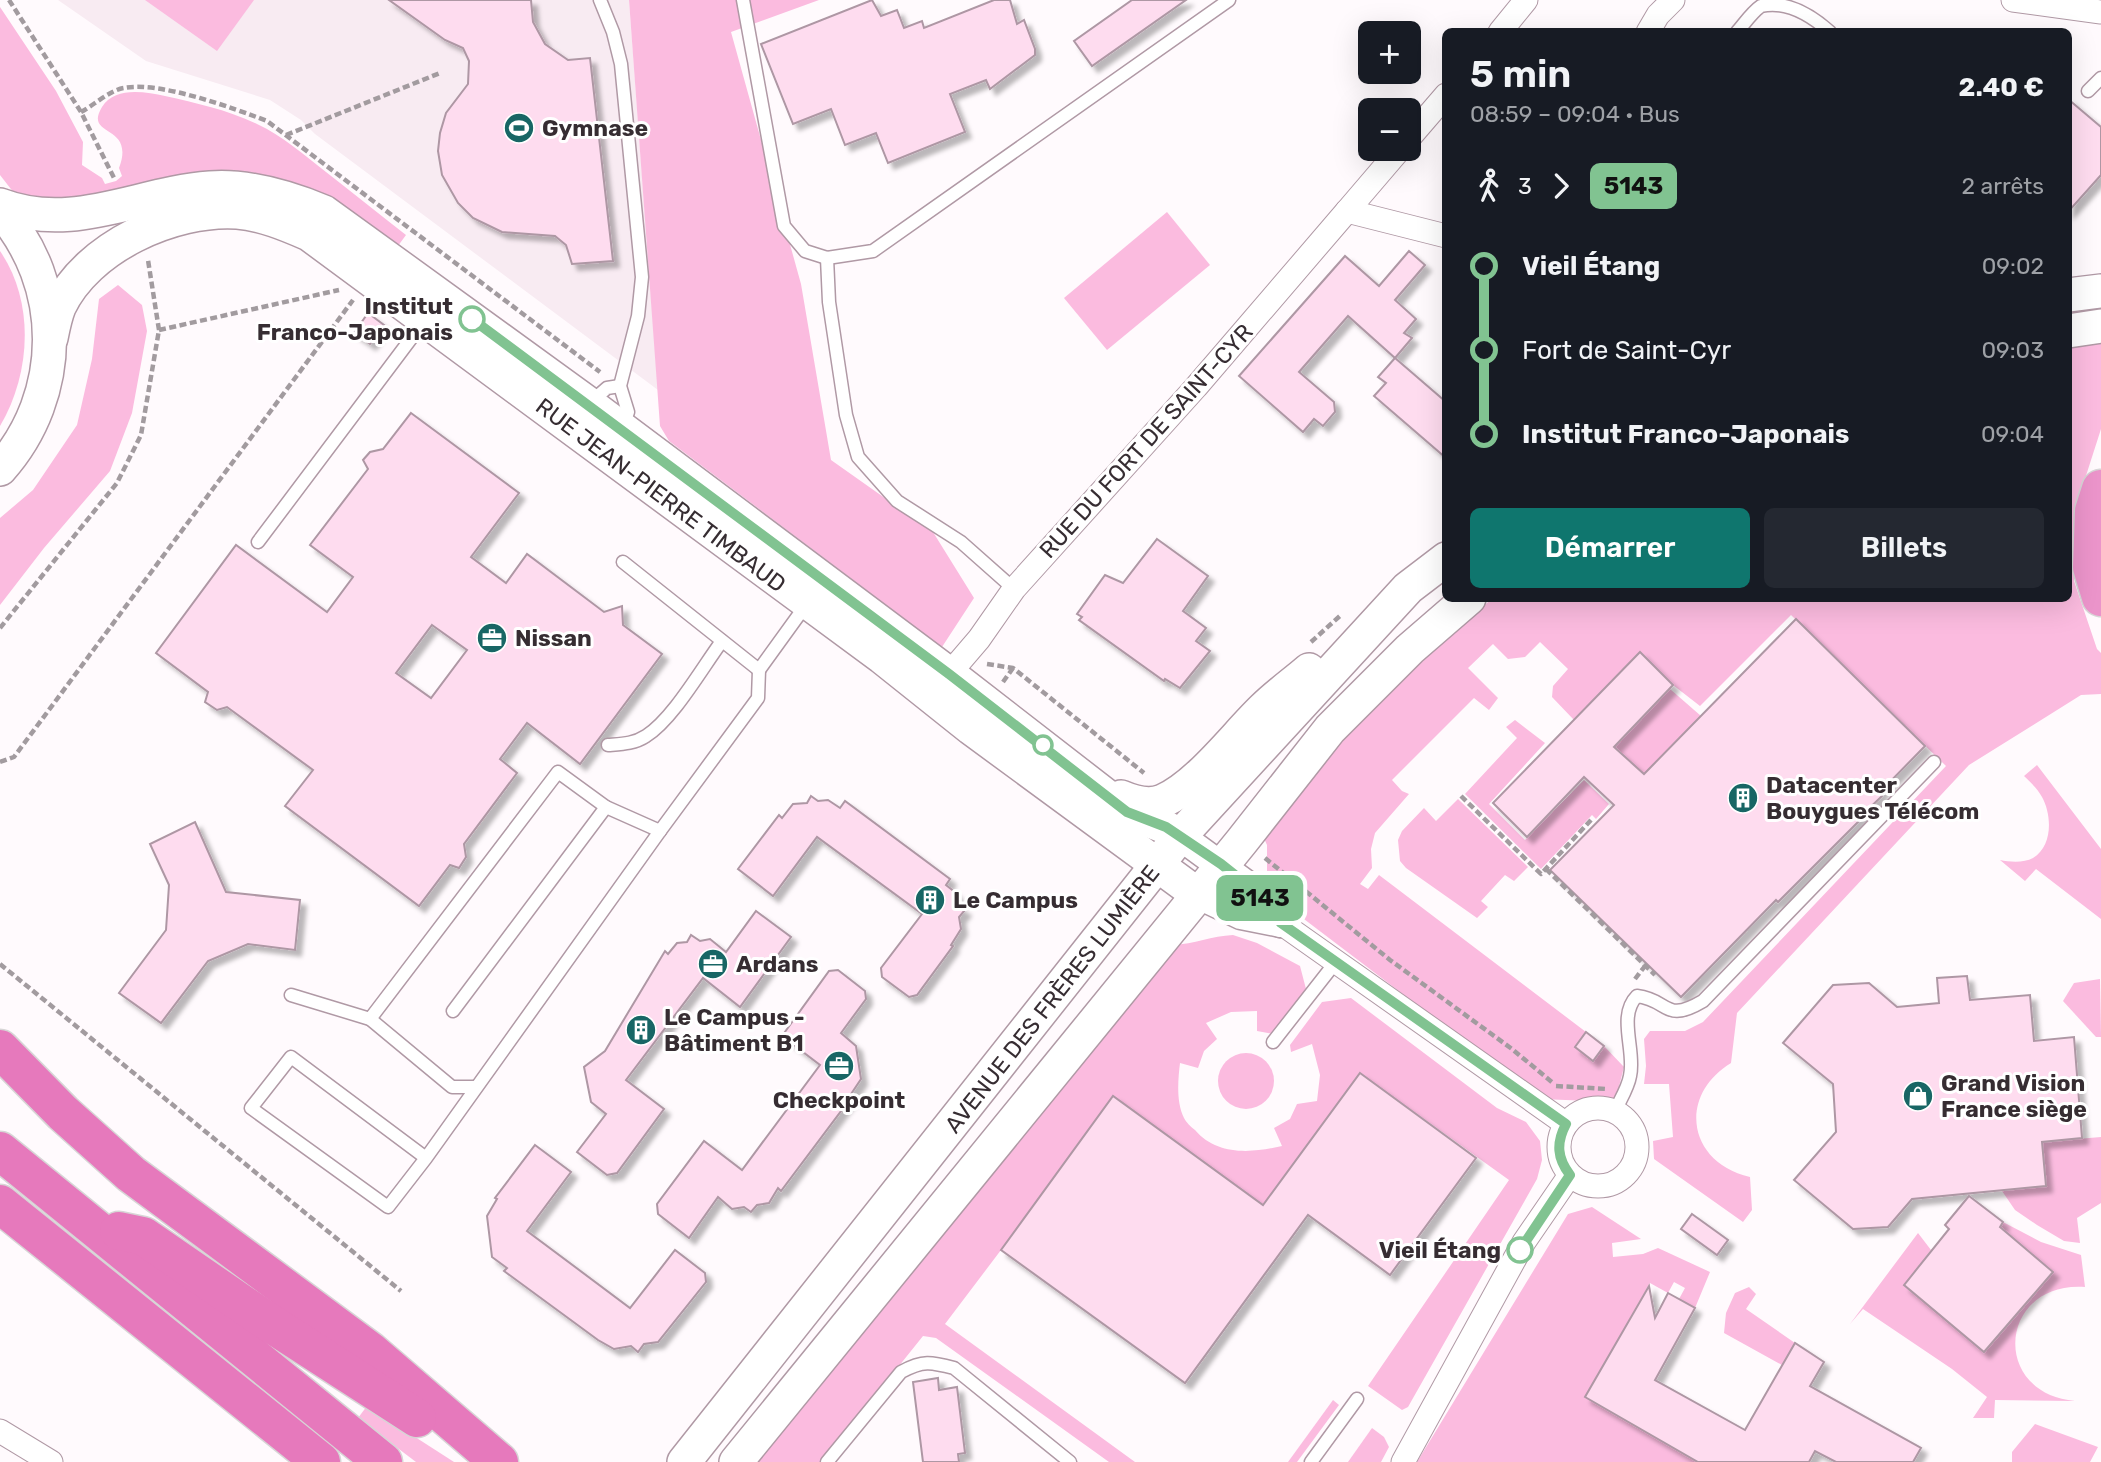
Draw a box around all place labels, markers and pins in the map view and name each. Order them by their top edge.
sports icon: Gymnase [502,111,536,145]
place label: Gymnase [542,114,648,142]
place label: Institut Franco-Japonais [257,292,453,346]
marker: Institut Franco-Japonais [459,306,485,332]
office icon: Nissan [475,621,509,655]
place label: Nissan [515,624,592,652]
unlabelled marker [1033,735,1053,755]
place label: Datacenter Bouygues Télécom [1766,771,1979,825]
building icon: Datacenter Bouygues Télécom [1726,781,1760,815]
building icon: Le Campus [913,883,947,917]
place label: Le Campus [953,886,1078,914]
office icon: Ardans [696,947,730,981]
place label: Ardans [736,950,819,978]
place label: Le Campus - Bâtiment B1 [664,1003,805,1057]
building icon: Le Campus - Bâtiment B1 [624,1013,658,1047]
office icon: Checkpoint [822,1049,856,1083]
place label: Grand Vision France siège [1941,1069,2087,1123]
shop icon: Grand Vision France siège [1901,1079,1935,1113]
place label: Checkpoint [773,1086,905,1114]
place label: Vieil Étang [1379,1236,1501,1264]
marker: Vieil Étang [1507,1237,1533,1263]

